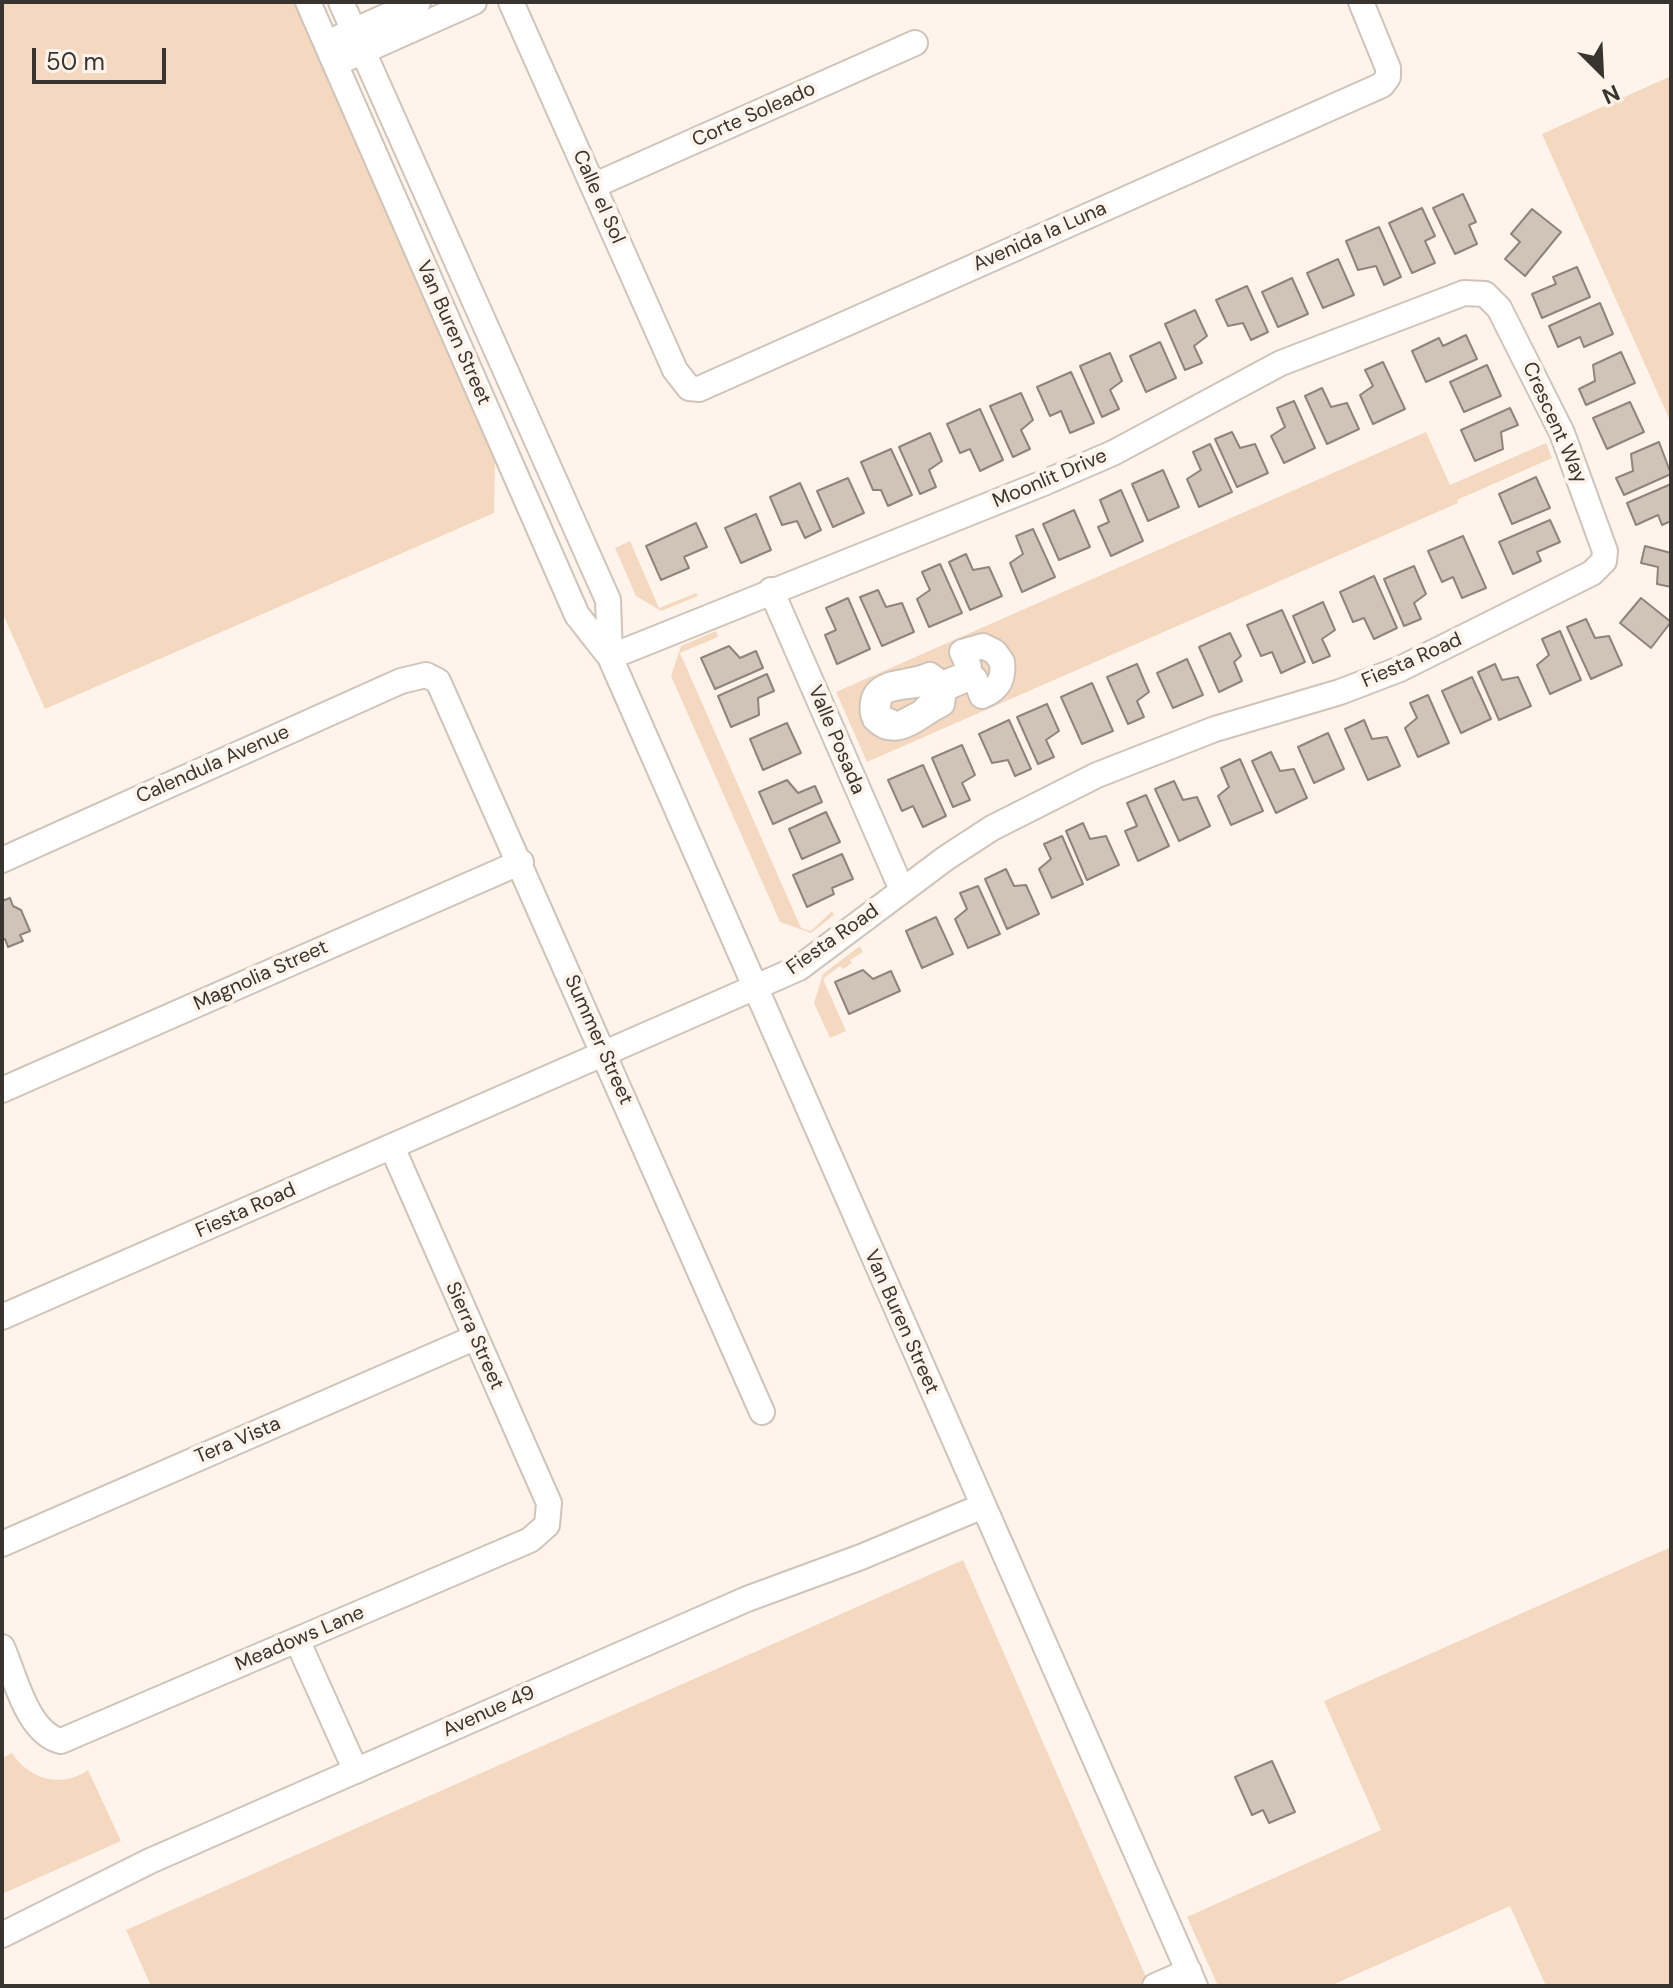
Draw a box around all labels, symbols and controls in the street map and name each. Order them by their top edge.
scale bar [36,32,170,82]
north arrow [1561,32,1641,112]
text: 50 m [46,46,105,77]
street label: Corte Soleado [689,77,819,153]
text: N [1598,78,1624,111]
street label: Calle el Sol [567,146,629,248]
street label: Avenida la Luna [969,197,1111,277]
street label: Van Buren Street [410,257,496,409]
street label: Crescent Way [1517,359,1591,487]
street label: Moonlit Drive [989,444,1111,514]
street label: Fiesta Road [1358,628,1466,694]
street label: Valle Posada [802,682,870,798]
street label: Calendula Avenue [133,720,293,810]
street label: Fiesta Road [782,899,884,981]
street label: Magnolia Street [190,936,332,1016]
street label: Summer Street [559,971,637,1109]
street label: Fiesta Road [192,1178,300,1244]
street label: Van Buren Street [858,1246,944,1398]
street label: Sierra Street [440,1278,508,1394]
street label: Tera Vista [191,1412,285,1470]
street label: Meadows Lane [232,1601,368,1677]
street label: Avenue 49 [439,1681,539,1743]

